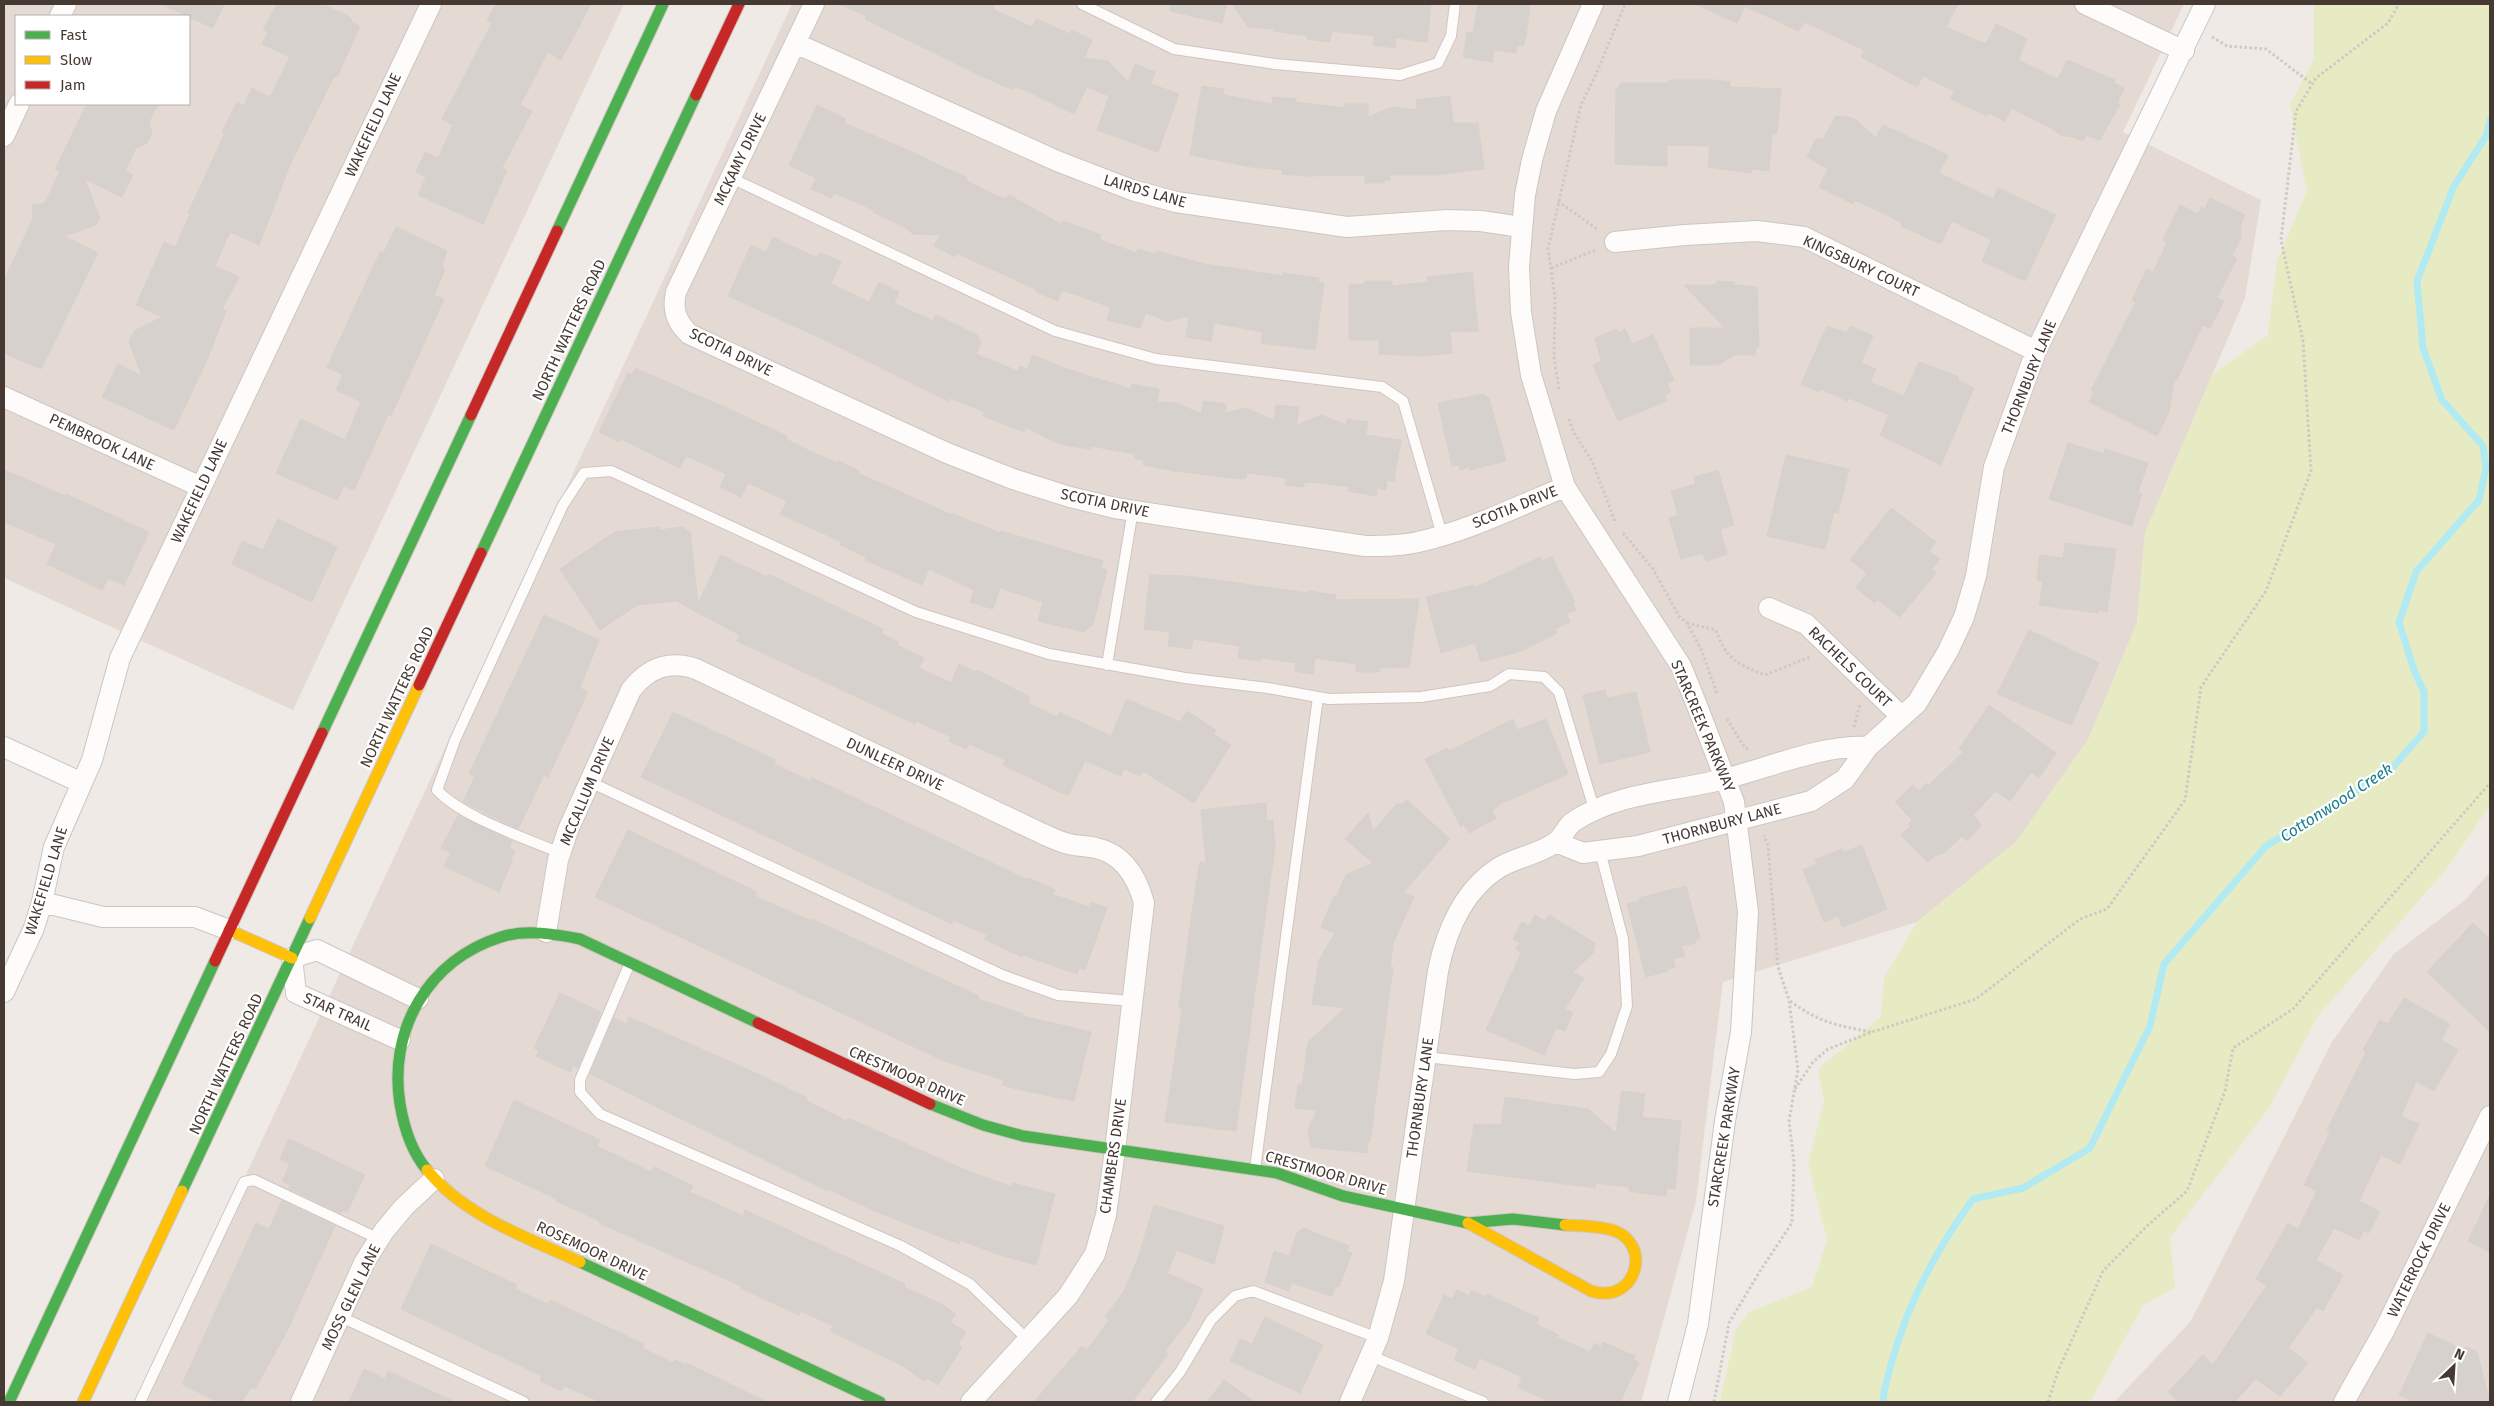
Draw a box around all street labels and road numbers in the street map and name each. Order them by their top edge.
street label: WAKEFIELD LANE [341,70,405,180]
street label: MCKAMY DRIVE [710,110,770,208]
street label: LAIRDS LANE [1101,171,1189,211]
street label: KINGSBURY COURT [1800,231,1922,301]
street label: NORTH WATTERS ROAD [528,257,610,403]
street label: THORNBURY LANE [1998,317,2060,437]
street label: SCOTIA DRIVE [686,324,776,380]
street label: PEMBROOK LANE [46,410,158,474]
street label: WAKEFIELD LANE [167,436,231,546]
street label: SCOTIA DRIVE [1470,482,1560,532]
street label: SCOTIA DRIVE [1059,485,1151,521]
street label: RACHELS COURT [1805,623,1895,711]
street label: NORTH WATTERS ROAD [356,624,438,770]
street label: STARCREEK PARKWAY [1667,657,1739,795]
street label: DUNLEER DRIVE [843,733,947,795]
street label: MCCALLUM DRIVE [556,734,618,848]
street label: THORNBURY LANE [1661,800,1783,848]
street label: WAKEFIELD LANE [21,824,71,938]
street label: STAR TRAIL [301,989,376,1035]
street label: NORTH WATTERS ROAD [185,991,267,1137]
street label: THORNBURY LANE [1403,1036,1437,1160]
street label: CRESTMOOR DRIVE [846,1042,968,1110]
street label: STARCREEK PARKWAY [1704,1065,1744,1208]
street label: CHAMBERS DRIVE [1096,1097,1130,1215]
street label: CRESTMOOR DRIVE [1263,1147,1389,1199]
street label: WATERROCK DRIVE [2383,1200,2455,1320]
street label: ROSEMOOR DRIVE [534,1217,650,1285]
street label: MOSS GLEN LANE [318,1241,384,1353]

